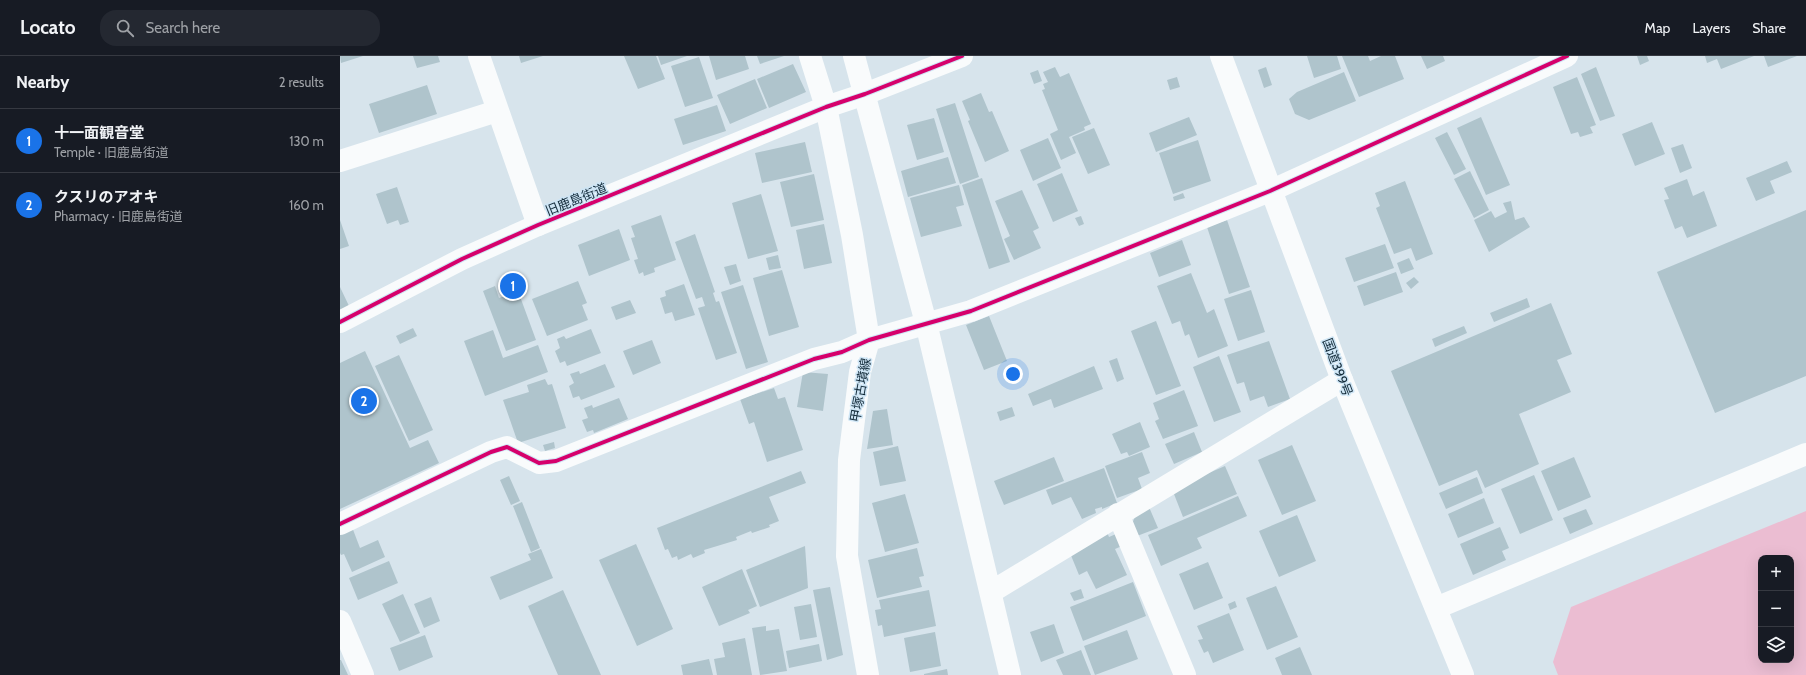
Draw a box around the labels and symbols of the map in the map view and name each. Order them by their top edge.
street label: 旧鹿島街道 [543,179,609,219]
pin: 1 [500,271,526,301]
street label: 国道399号 [1320,336,1356,398]
street label: 甲塚古墳線 [846,357,874,423]
your location [1003,364,1023,384]
pin: 2 [351,386,377,416]

